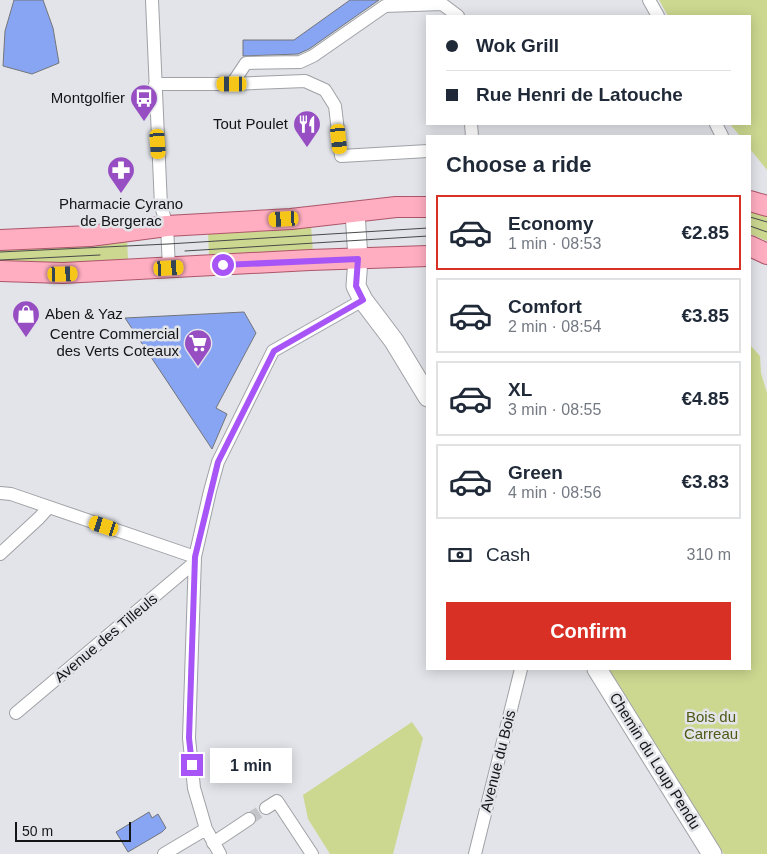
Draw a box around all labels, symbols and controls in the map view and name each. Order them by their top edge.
text: Wok Grill [476,35,559,56]
car [217,77,247,92]
bus stop icon: Montgolfier [129,83,159,122]
text: Rue Henri de Latouche [476,84,683,105]
place label: Montgolfier [51,89,125,106]
restaurant icon: Tout Poulet [292,109,322,148]
place label: Tout Poulet [213,115,289,132]
car [329,123,348,155]
car [149,129,166,159]
text: Choose a ride [446,152,591,177]
pharmacy icon: Pharmacie Cyrano de Bergerac [106,155,136,194]
place label: Pharmacie Cyrano de Bergerac [59,195,183,229]
icon: car [448,210,493,255]
car [268,211,299,227]
text: Economy [508,213,594,234]
text: €2.85 [681,222,729,243]
text: 1 min · 08:53 [508,235,601,252]
route start [212,254,234,276]
car [153,260,184,276]
car [47,266,78,282]
icon: car [448,293,493,338]
text: Comfort [508,296,582,317]
shop icon: Aben & Yaz [11,299,41,338]
place label: Aben & Yaz [45,305,123,322]
text: €3.85 [681,305,729,326]
text: 2 min · 08:54 [508,318,601,335]
place label: Centre Commercial des Verts Coteaux [50,325,179,359]
supermarket icon: Centre Commercial des Verts Coteaux [183,328,213,367]
icon: car [448,376,493,421]
text: XL [508,379,532,400]
text: €4.85 [681,388,729,409]
text: 3 min · 08:55 [508,401,601,418]
icon: car [448,459,493,504]
text: Green [508,462,563,483]
text: €3.83 [681,471,729,492]
text: 4 min · 08:56 [508,484,601,501]
car [87,514,120,538]
icon: cash [446,541,474,569]
text: Cash [486,544,530,565]
text: 310 m [687,546,731,563]
street label: Avenue des Tilleuls [51,590,161,686]
button: Confirm [446,602,731,660]
street label: Chemin du Loup Pendu [606,689,704,832]
street label: Avenue du Bois [477,708,518,814]
park label: Bois du Carreau [684,708,738,742]
callout: 1 min [210,748,292,782]
route end [181,754,203,776]
text: 1 min [230,757,272,774]
scale bar [15,819,131,842]
text: 50 m [22,823,53,839]

